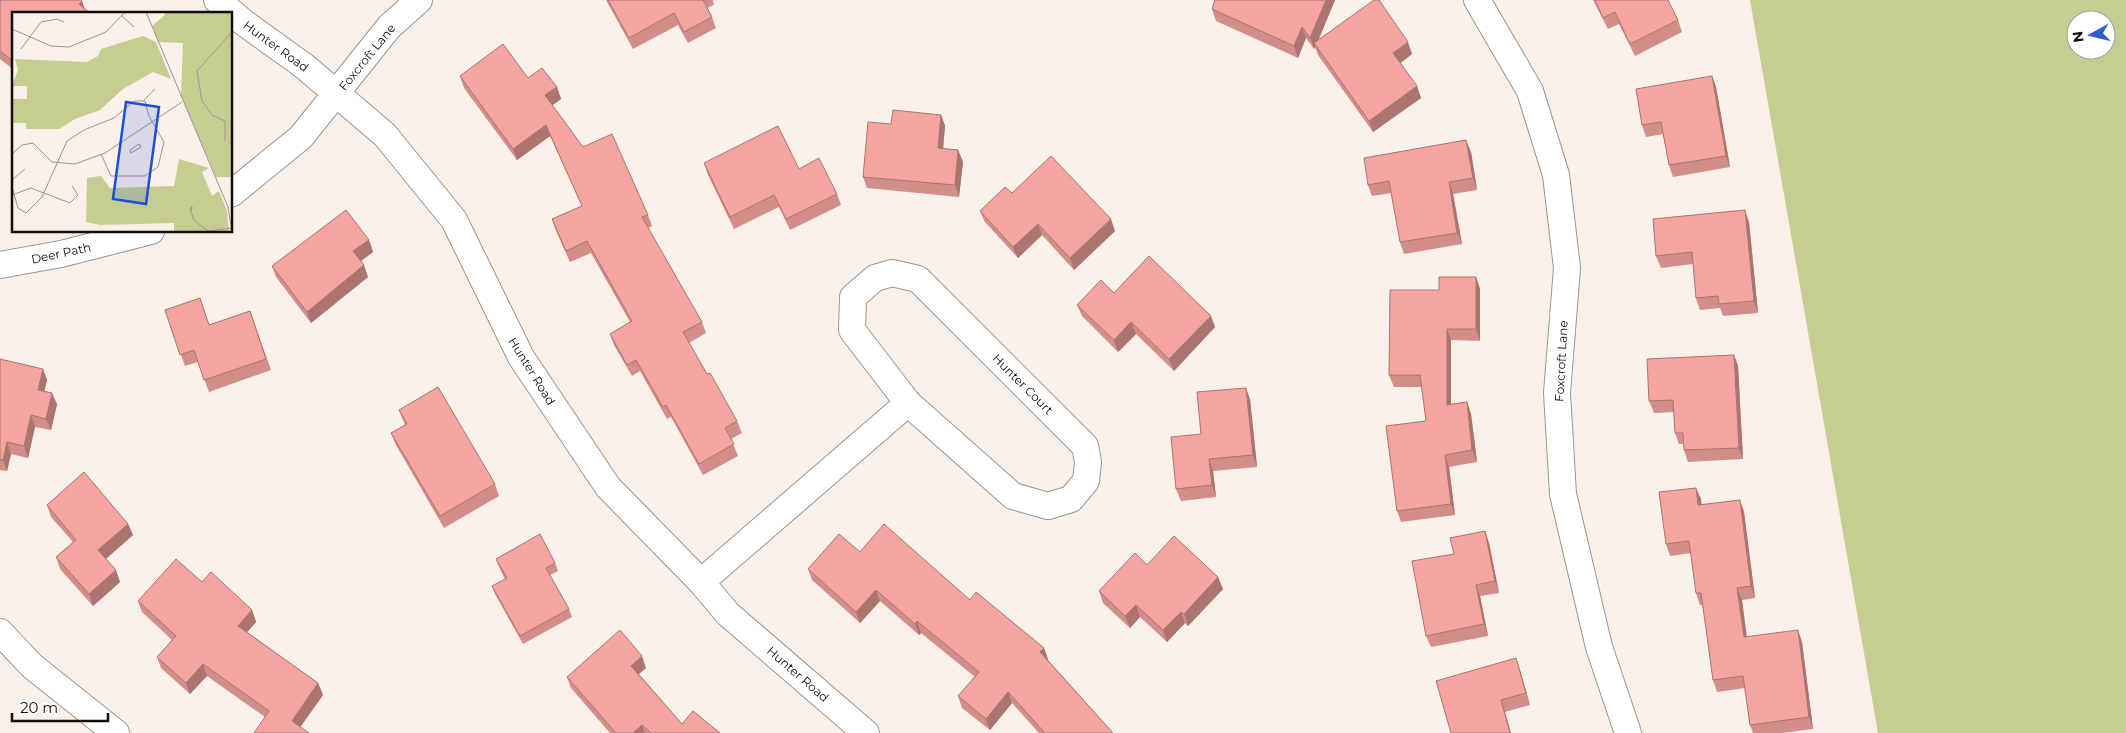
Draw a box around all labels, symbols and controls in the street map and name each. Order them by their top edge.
north arrow [2066,10,2116,60]
inset map [12,12,232,232]
street label: Hunter Road [240,17,312,75]
street label: Foxcroft Lane [336,21,398,93]
text: N [2068,30,2088,44]
street label: Deer Path [30,239,92,267]
street label: Foxcroft Lane [1551,320,1571,402]
street label: Hunter Road [505,334,559,408]
street label: Hunter Court [990,351,1056,417]
street label: Hunter Road [764,643,832,705]
scale bar [12,690,109,722]
text: 20 m [20,698,58,717]

